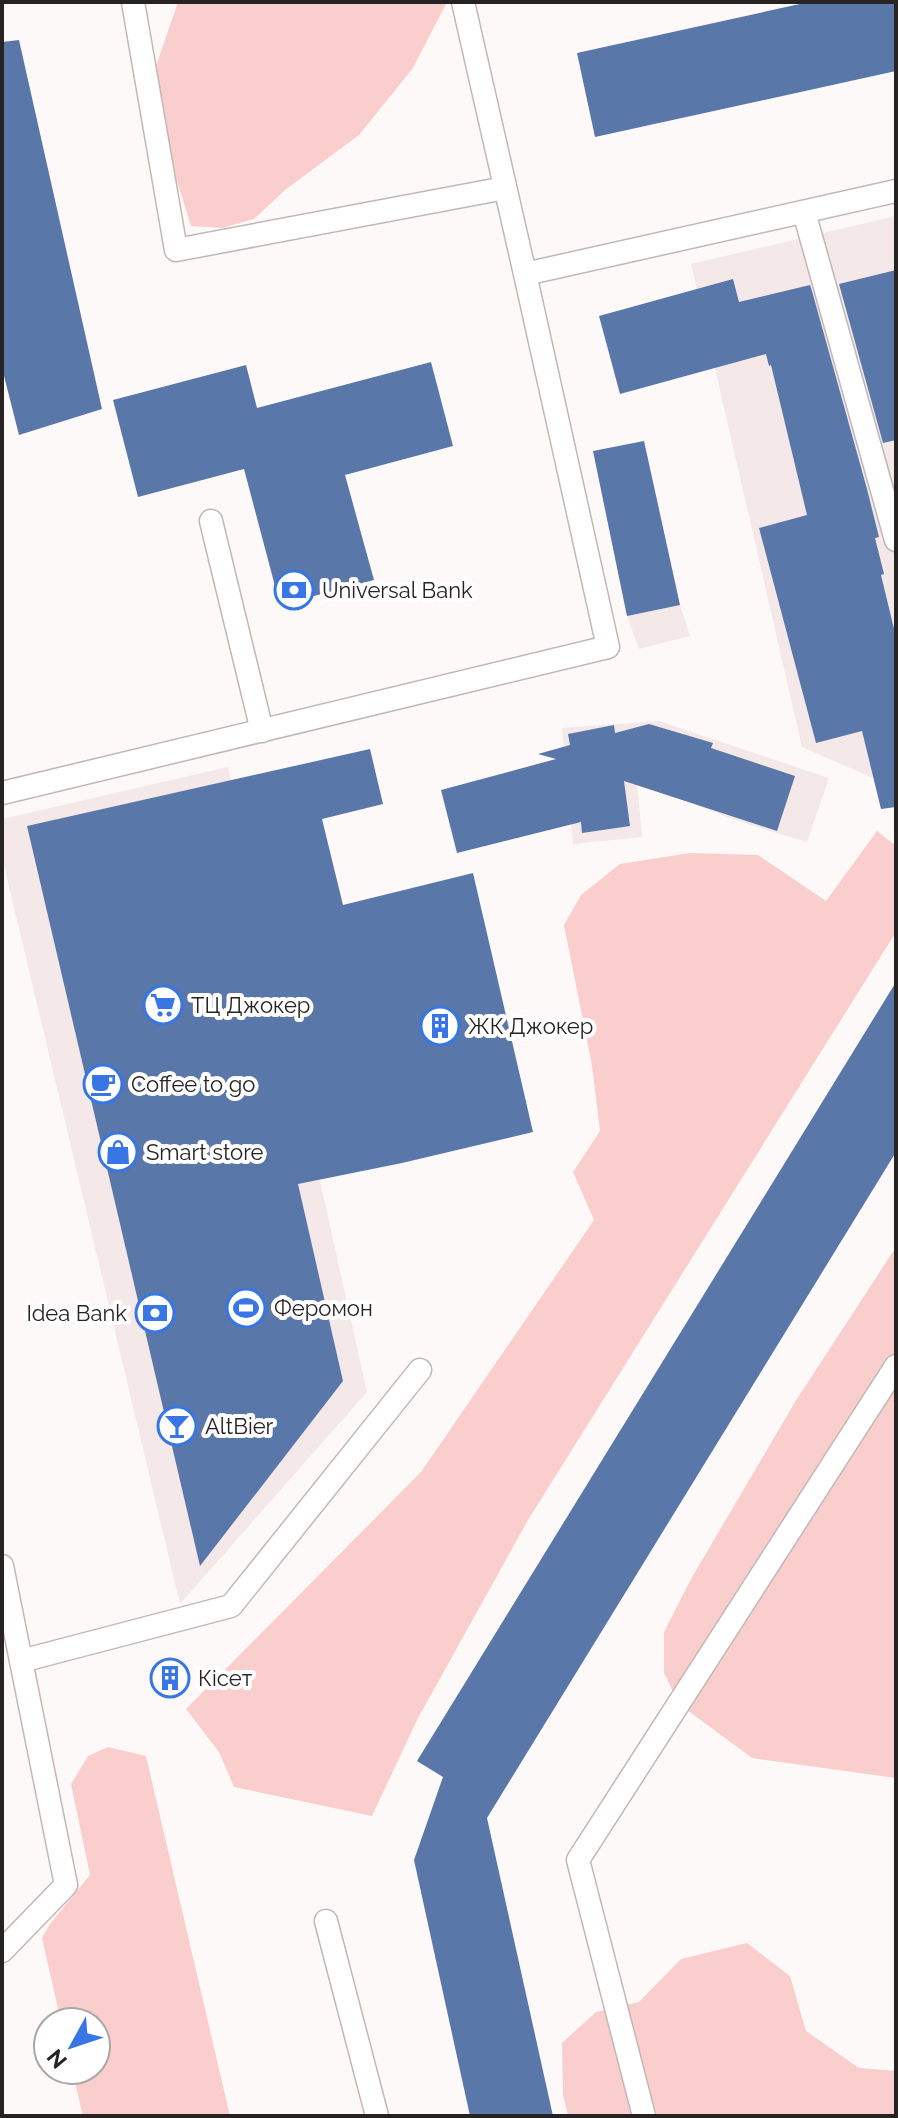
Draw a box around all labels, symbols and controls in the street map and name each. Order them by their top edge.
bank icon: Universal Bank [273,569,315,611]
place label: Universal Bank [322,577,473,603]
supermarket icon: ТЦ Джокер [142,984,184,1026]
place label: ТЦ Джокер [191,992,310,1018]
building icon: ЖК Джокер [419,1005,461,1047]
place label: ЖК Джокер [468,1013,593,1039]
cafe icon: Coffee to go [82,1063,124,1105]
place label: Coffee to go [131,1071,255,1097]
shop icon: Smart store [97,1131,139,1173]
place label: Smart store [146,1139,264,1165]
sports icon: Феромон [225,1287,267,1329]
bank icon: Idea Bank [134,1292,176,1334]
place label: Феромон [274,1295,373,1321]
place label: Idea Bank [26,1300,127,1326]
bar icon: AltBier [156,1405,198,1447]
place label: AltBier [205,1413,274,1439]
building icon: Кісет [149,1657,191,1699]
place label: Кісет [198,1665,253,1691]
north arrow [32,2006,112,2086]
text: N [41,2044,72,2074]

